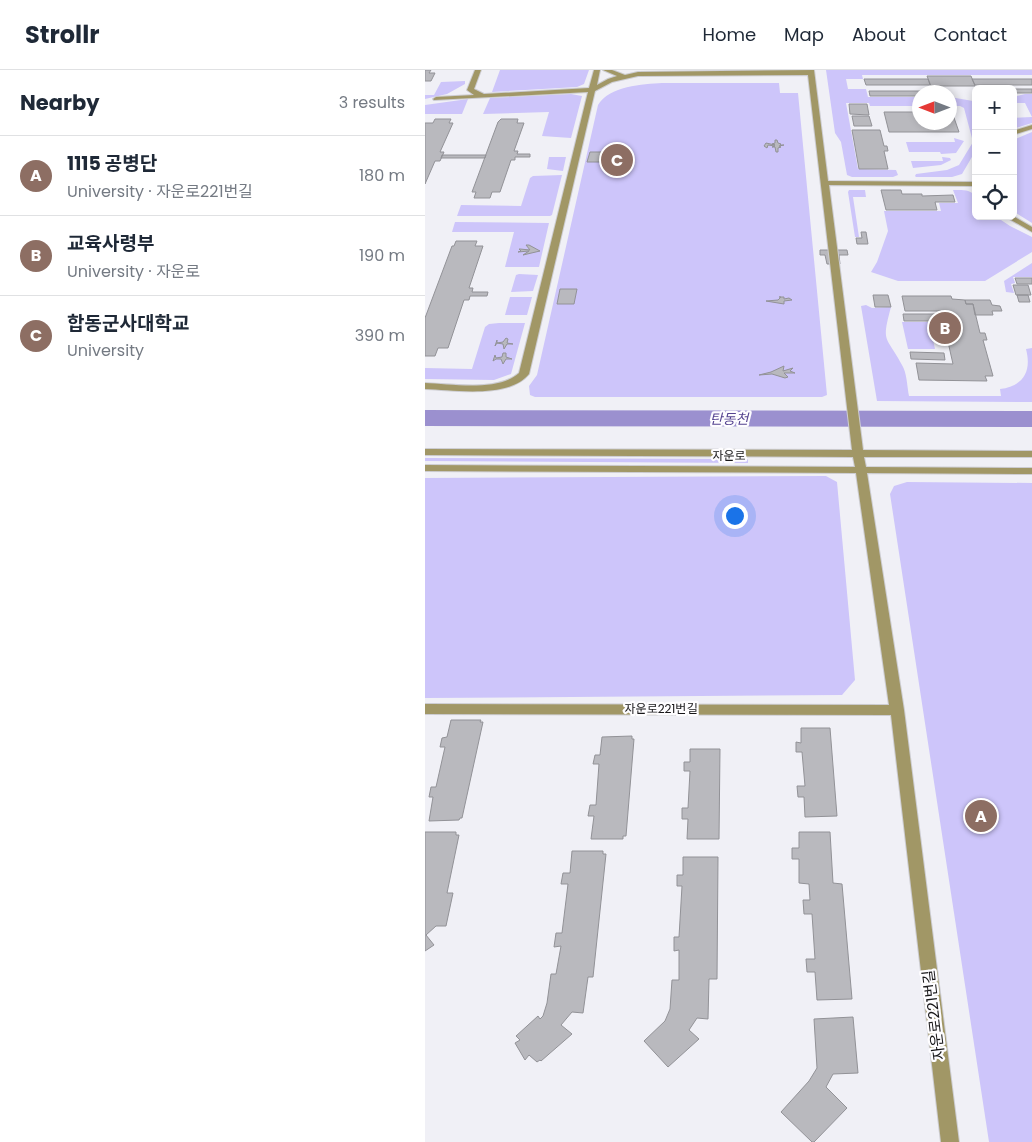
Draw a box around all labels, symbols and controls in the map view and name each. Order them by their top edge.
text: Strollr [25,18,100,51]
text: Home [702,22,756,47]
text: Map [784,22,824,47]
text: About [852,22,906,47]
text: Contact [934,22,1007,47]
north arrow [912,85,957,130]
map controls [972,85,1017,220]
button: + [972,85,1017,130]
text: Nearby [20,88,100,117]
text: 3 results [339,91,405,114]
button: − [972,130,1017,175]
pin: C [601,141,633,179]
text: 1115 공병단 [67,150,157,177]
text: A [30,164,42,187]
text: 180 m [359,164,405,187]
button: locate [972,175,1017,220]
text: University · 자운로221번길 [67,180,253,203]
text: 교육사령부 [67,230,154,257]
text: B [31,244,41,267]
text: 190 m [359,244,405,267]
text: University · 자운로 [67,260,200,283]
pin: B [929,309,961,347]
text: 합동군사대학교 [67,310,189,337]
text: C [30,324,42,347]
text: 390 m [355,324,405,347]
text: University [67,339,144,362]
water label: 탄동천 [710,409,749,429]
street label: 자운로 [712,447,746,464]
your location [722,503,748,529]
street label: 자운로221번길 [625,700,697,717]
pin: A [965,797,997,835]
street label: 자운로221번길 [918,969,949,1062]

